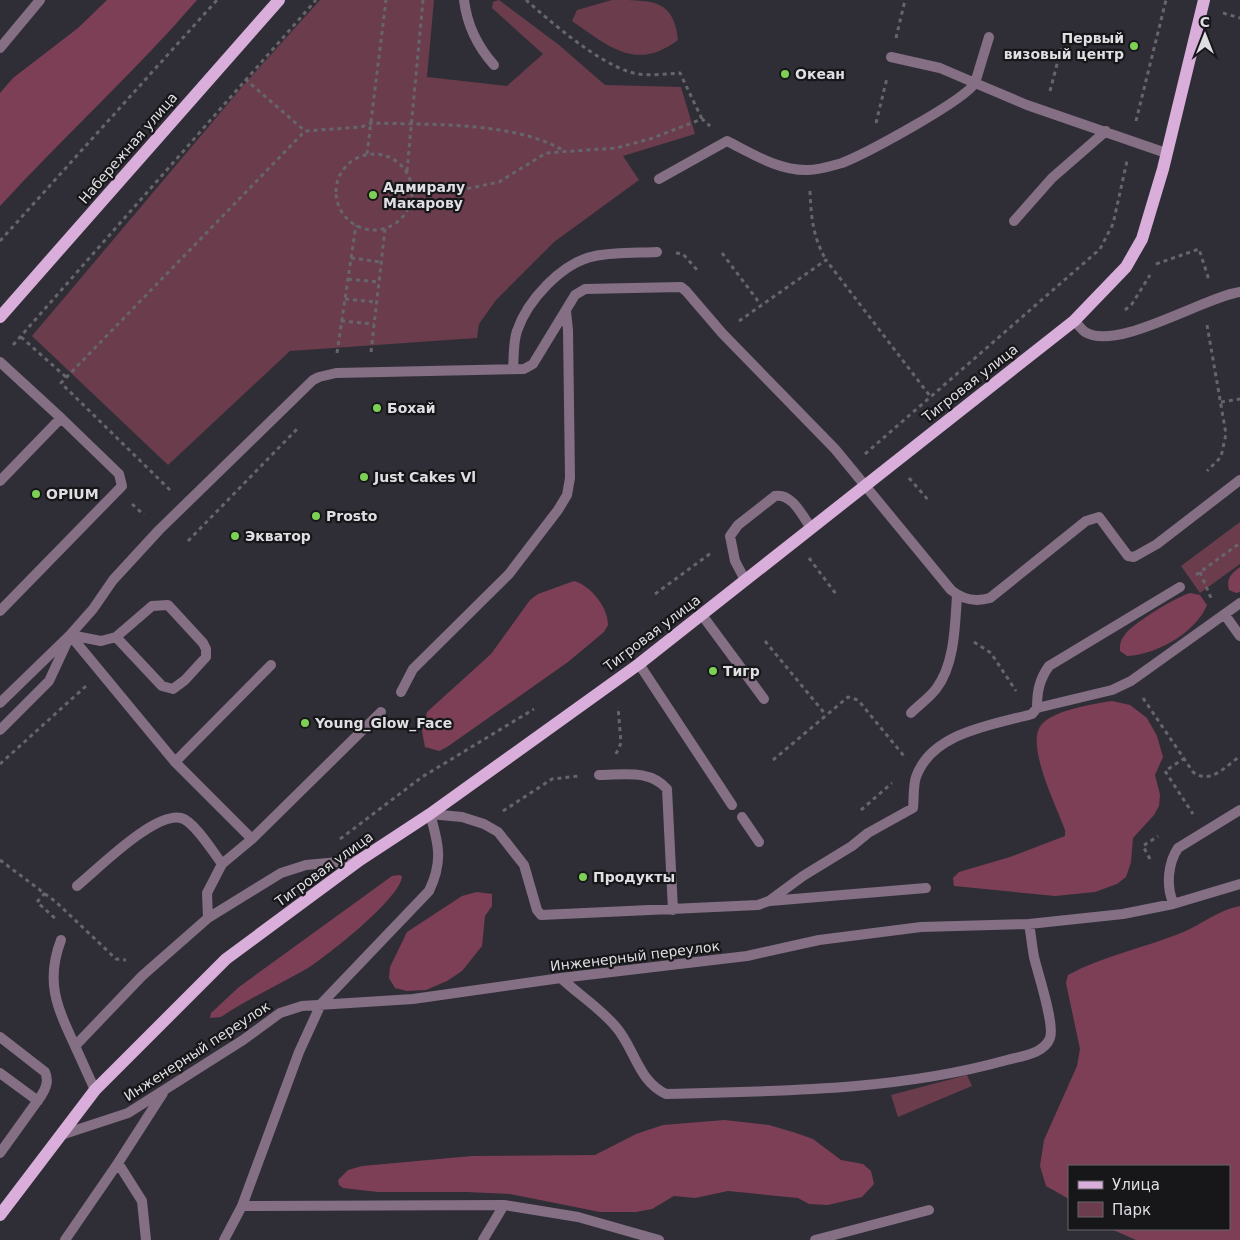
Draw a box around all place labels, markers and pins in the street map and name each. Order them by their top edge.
place label: Первый визовый центр [1004,30,1124,62]
marker: Первый визовый центр [1128,40,1140,52]
place label: Океан [795,66,845,82]
marker: Океан [779,68,791,80]
place label: Адмиралу Макарову [383,179,465,211]
marker: Адмиралу Макарову [367,189,379,201]
place label: Бохай [387,400,436,416]
marker: Бохай [371,402,383,414]
place label: Just Cakes Vl [373,469,476,485]
marker: Just Cakes Vl [358,471,370,483]
place label: OPIUM [46,486,99,502]
marker: OPIUM [30,488,42,500]
place label: Prosto [326,508,378,524]
marker: Prosto [310,510,322,522]
place label: Экватор [245,528,311,544]
marker: Экватор [229,530,241,542]
place label: Тигр [723,663,760,679]
marker: Тигр [707,665,719,677]
place label: Young_Glow_Face [314,715,452,732]
marker: Young_Glow_Face [299,717,311,729]
place label: Продукты [593,869,675,885]
marker: Продукты [577,871,589,883]

